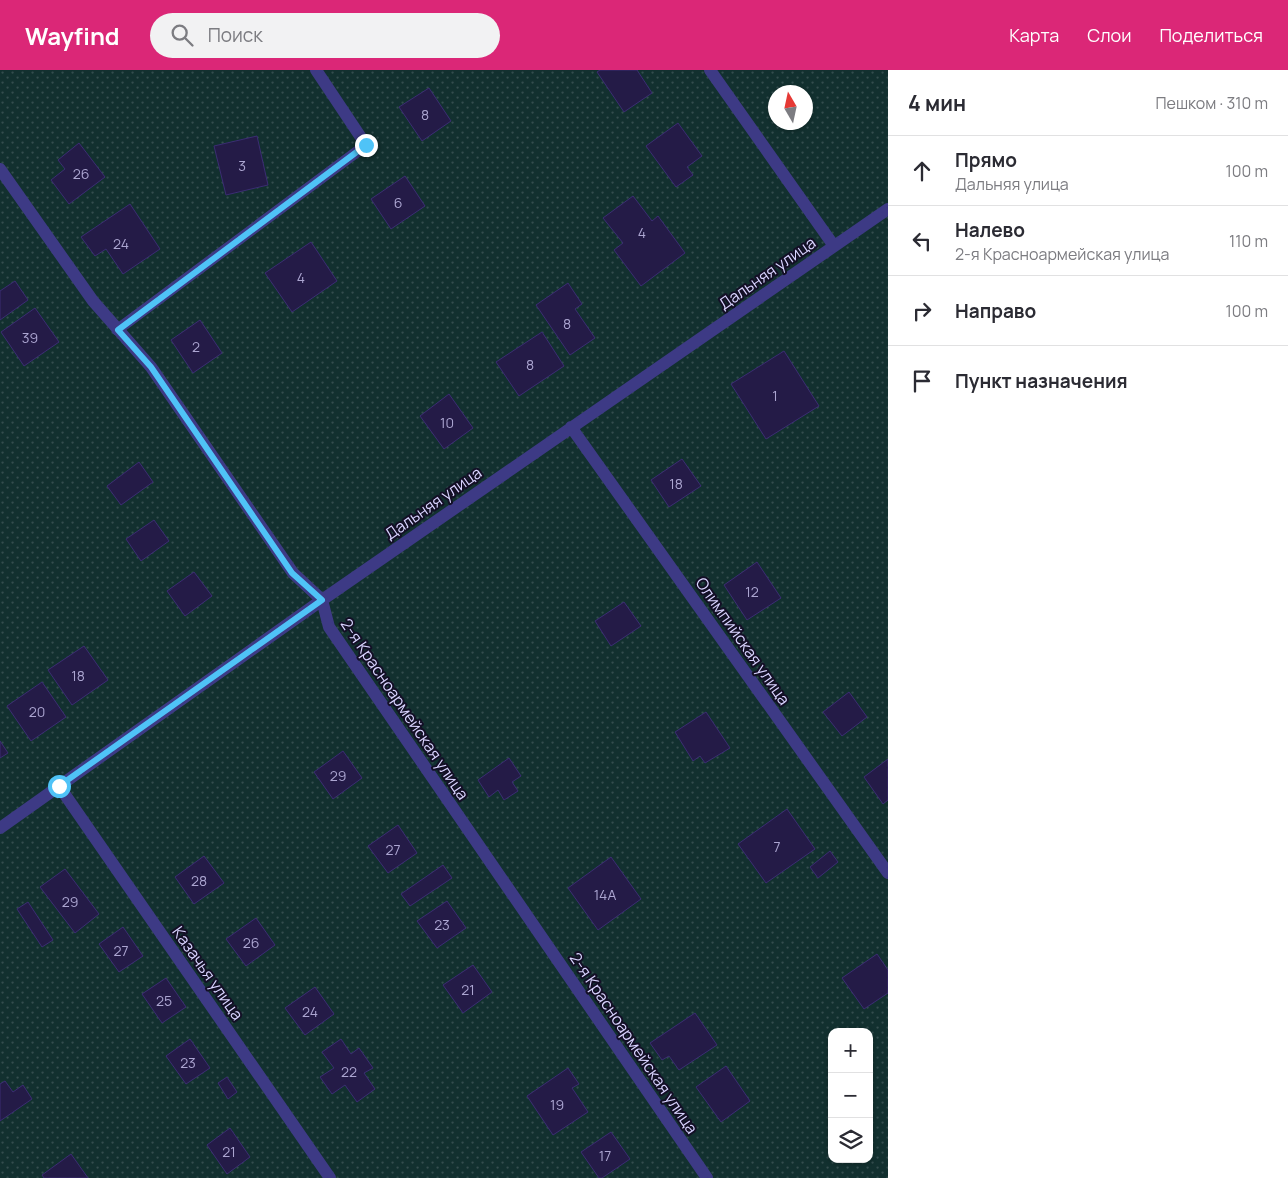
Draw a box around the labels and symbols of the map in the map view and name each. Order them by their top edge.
north arrow [768,85,813,130]
house number: 8 [421,105,429,124]
route end [355,134,378,157]
house number: 3 [238,156,246,175]
house number: 26 [73,164,89,183]
house number: 6 [394,193,402,212]
house number: 4 [638,223,646,242]
street label: Дальняя улица [714,231,820,315]
house number: 24 [113,234,129,253]
house number: 4 [297,268,305,287]
house number: 8 [563,314,571,333]
house number: 39 [22,328,38,347]
house number: 2 [192,337,200,356]
house number: 8 [526,355,534,374]
house number: 1 [772,386,778,405]
house number: 10 [440,413,454,432]
street label: Дальняя улица [380,461,486,545]
house number: 18 [669,474,683,493]
street label: Олимпийская улица [691,573,795,709]
house number: 12 [745,582,759,601]
street label: 2-я Красноармейская улица [336,614,474,804]
house number: 18 [71,666,85,685]
house number: 20 [29,702,45,721]
house number: 29 [330,766,346,785]
route start [48,775,71,798]
house number: 7 [773,837,781,856]
house number: 27 [385,840,401,859]
house number: 28 [191,871,207,890]
house number: 14А [594,885,616,904]
house number: 29 [62,892,78,911]
house number: 23 [434,915,450,934]
street label: Казачья улица [167,922,249,1024]
house number: 26 [243,933,259,952]
house number: 27 [113,941,129,960]
street label: 2-я Красноармейская улица [565,948,703,1138]
house number: 21 [461,980,475,999]
house number: 25 [156,991,172,1010]
house number: 24 [302,1002,318,1021]
house number: 23 [180,1053,196,1072]
house number: 22 [341,1062,357,1081]
house number: 19 [550,1095,564,1114]
house number: 21 [222,1142,236,1161]
house number: 17 [599,1146,611,1165]

